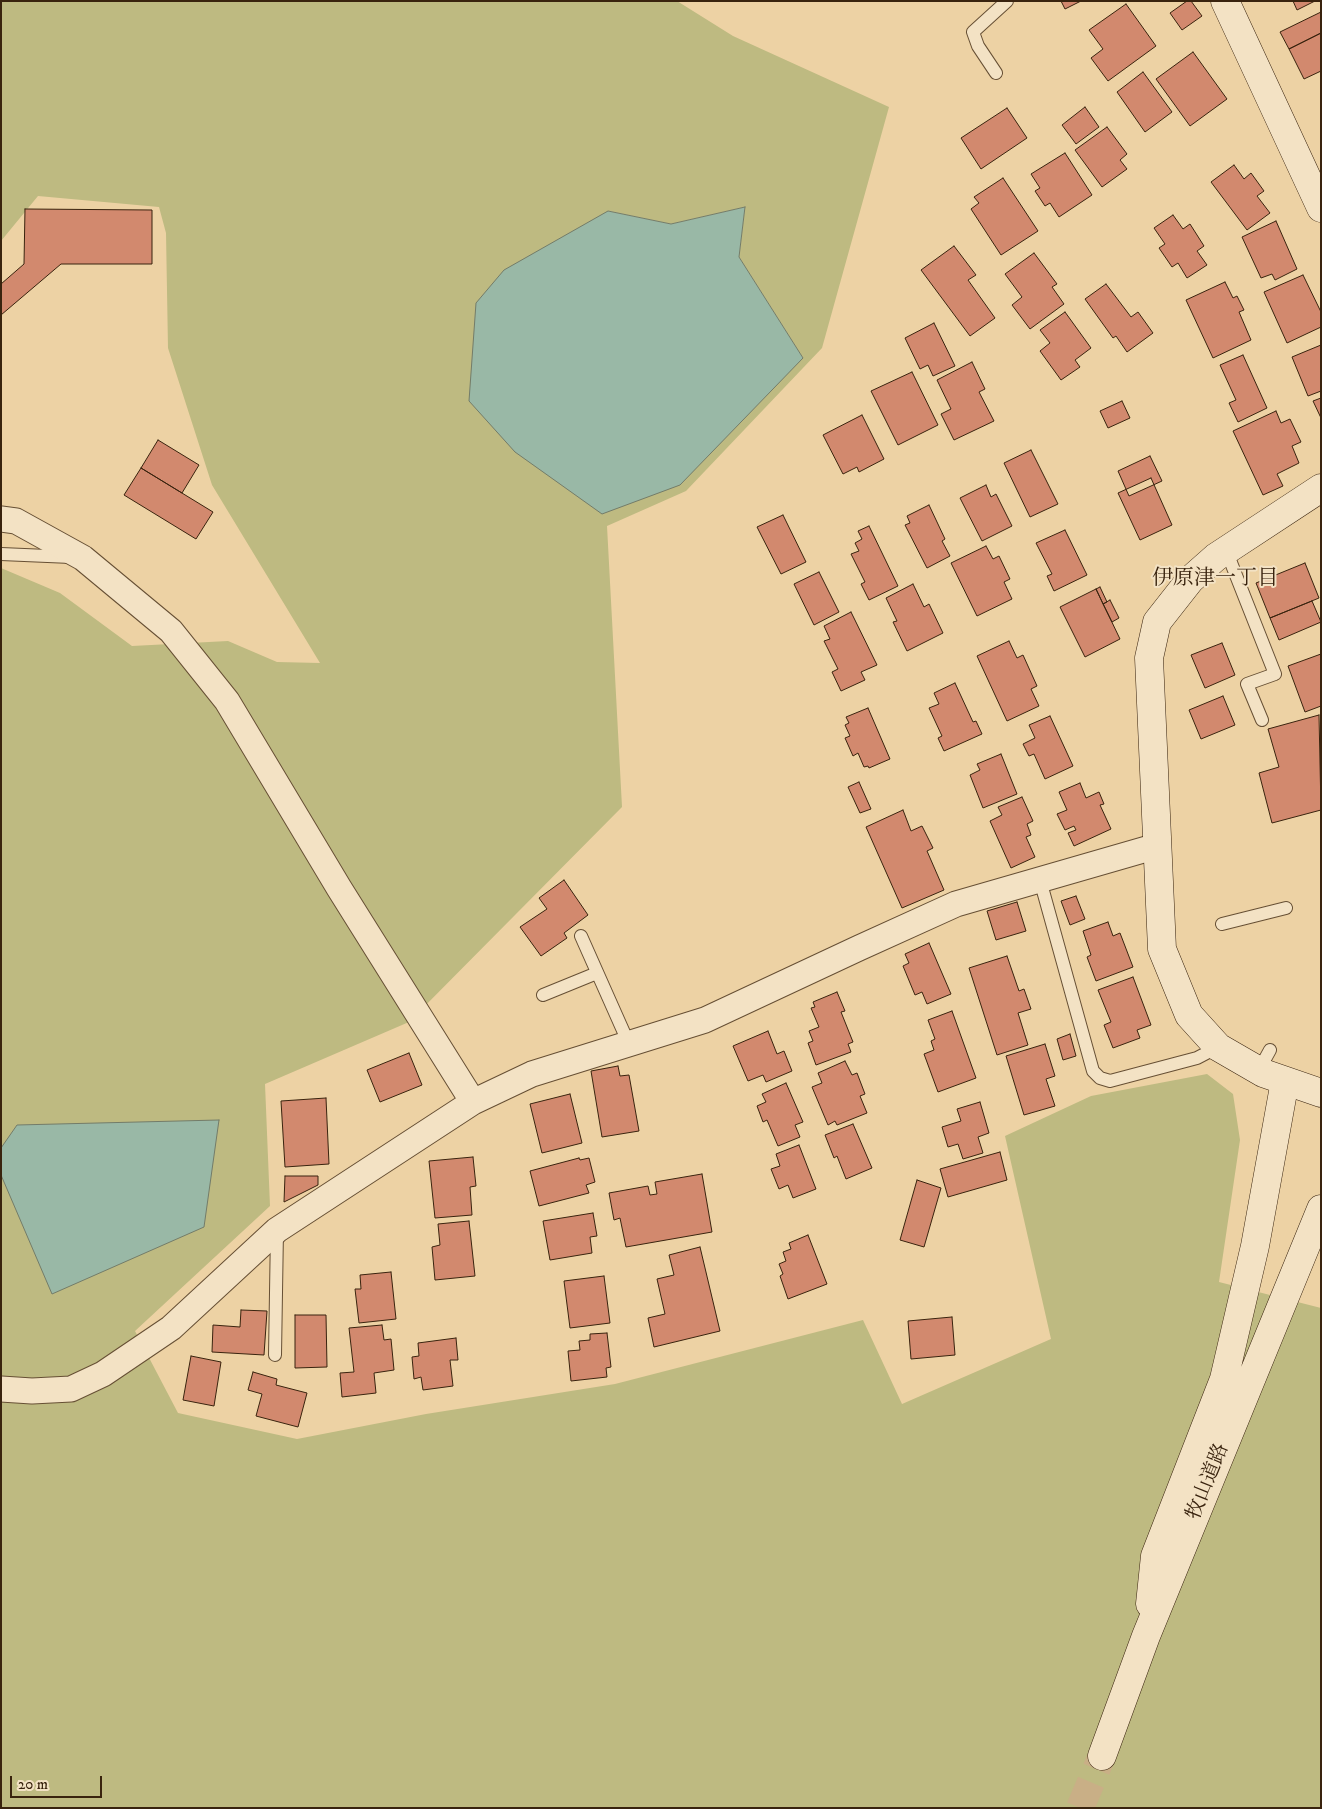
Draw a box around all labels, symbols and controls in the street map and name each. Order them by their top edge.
district label: 伊原津一丁目 [1152,567,1278,593]
street label: 牧山道路 [1183,1440,1235,1524]
scale bar [12,1766,105,1798]
text: 20 m [18,1775,48,1794]

